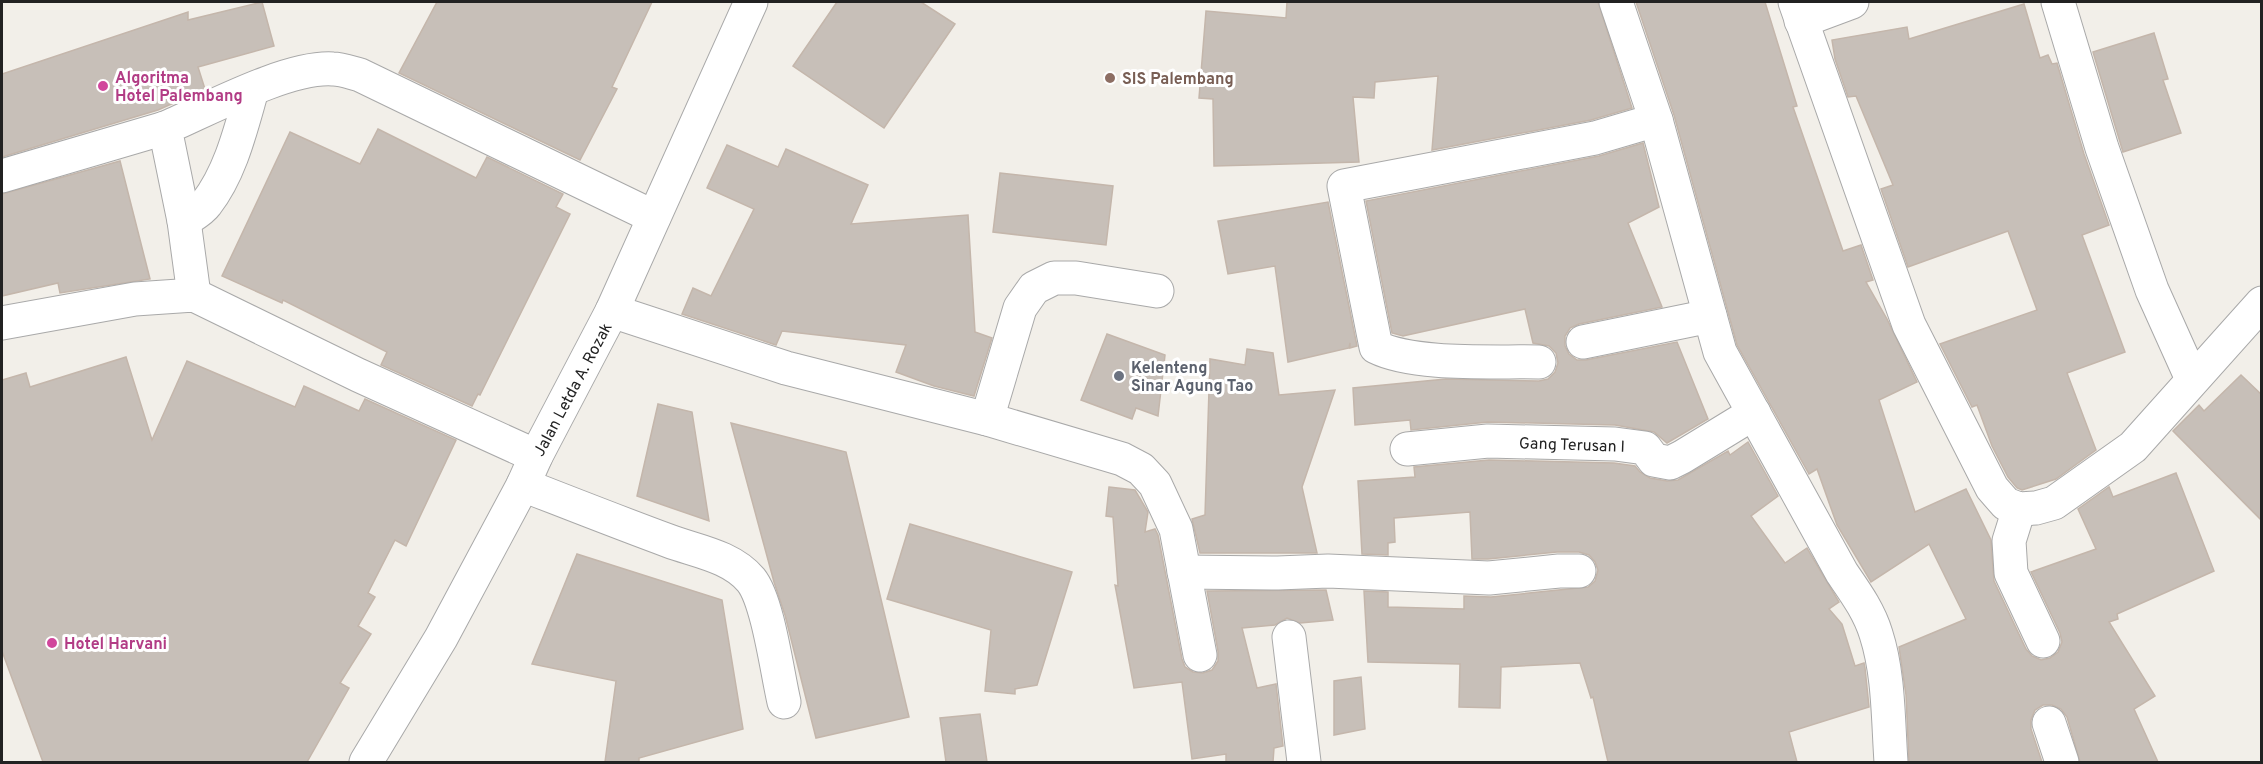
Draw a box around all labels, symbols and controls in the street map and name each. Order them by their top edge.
place label: Algoritma Hotel Palembang [115,69,243,107]
place label: SIS Palembang [1122,70,1234,90]
marker: SIS Palembang [1103,71,1117,85]
marker: Algoritma Hotel Palembang [96,79,110,93]
street label: Jalan Letda A. Rozak [530,320,618,460]
place label: Kelenteng Sinar Agung Tao [1131,359,1253,397]
marker: Kelenteng Sinar Agung Tao [1112,369,1126,383]
street label: Gang Terusan I [1519,434,1625,458]
place label: Hotel Harvani [64,635,167,655]
marker: Hotel Harvani [45,636,59,650]

